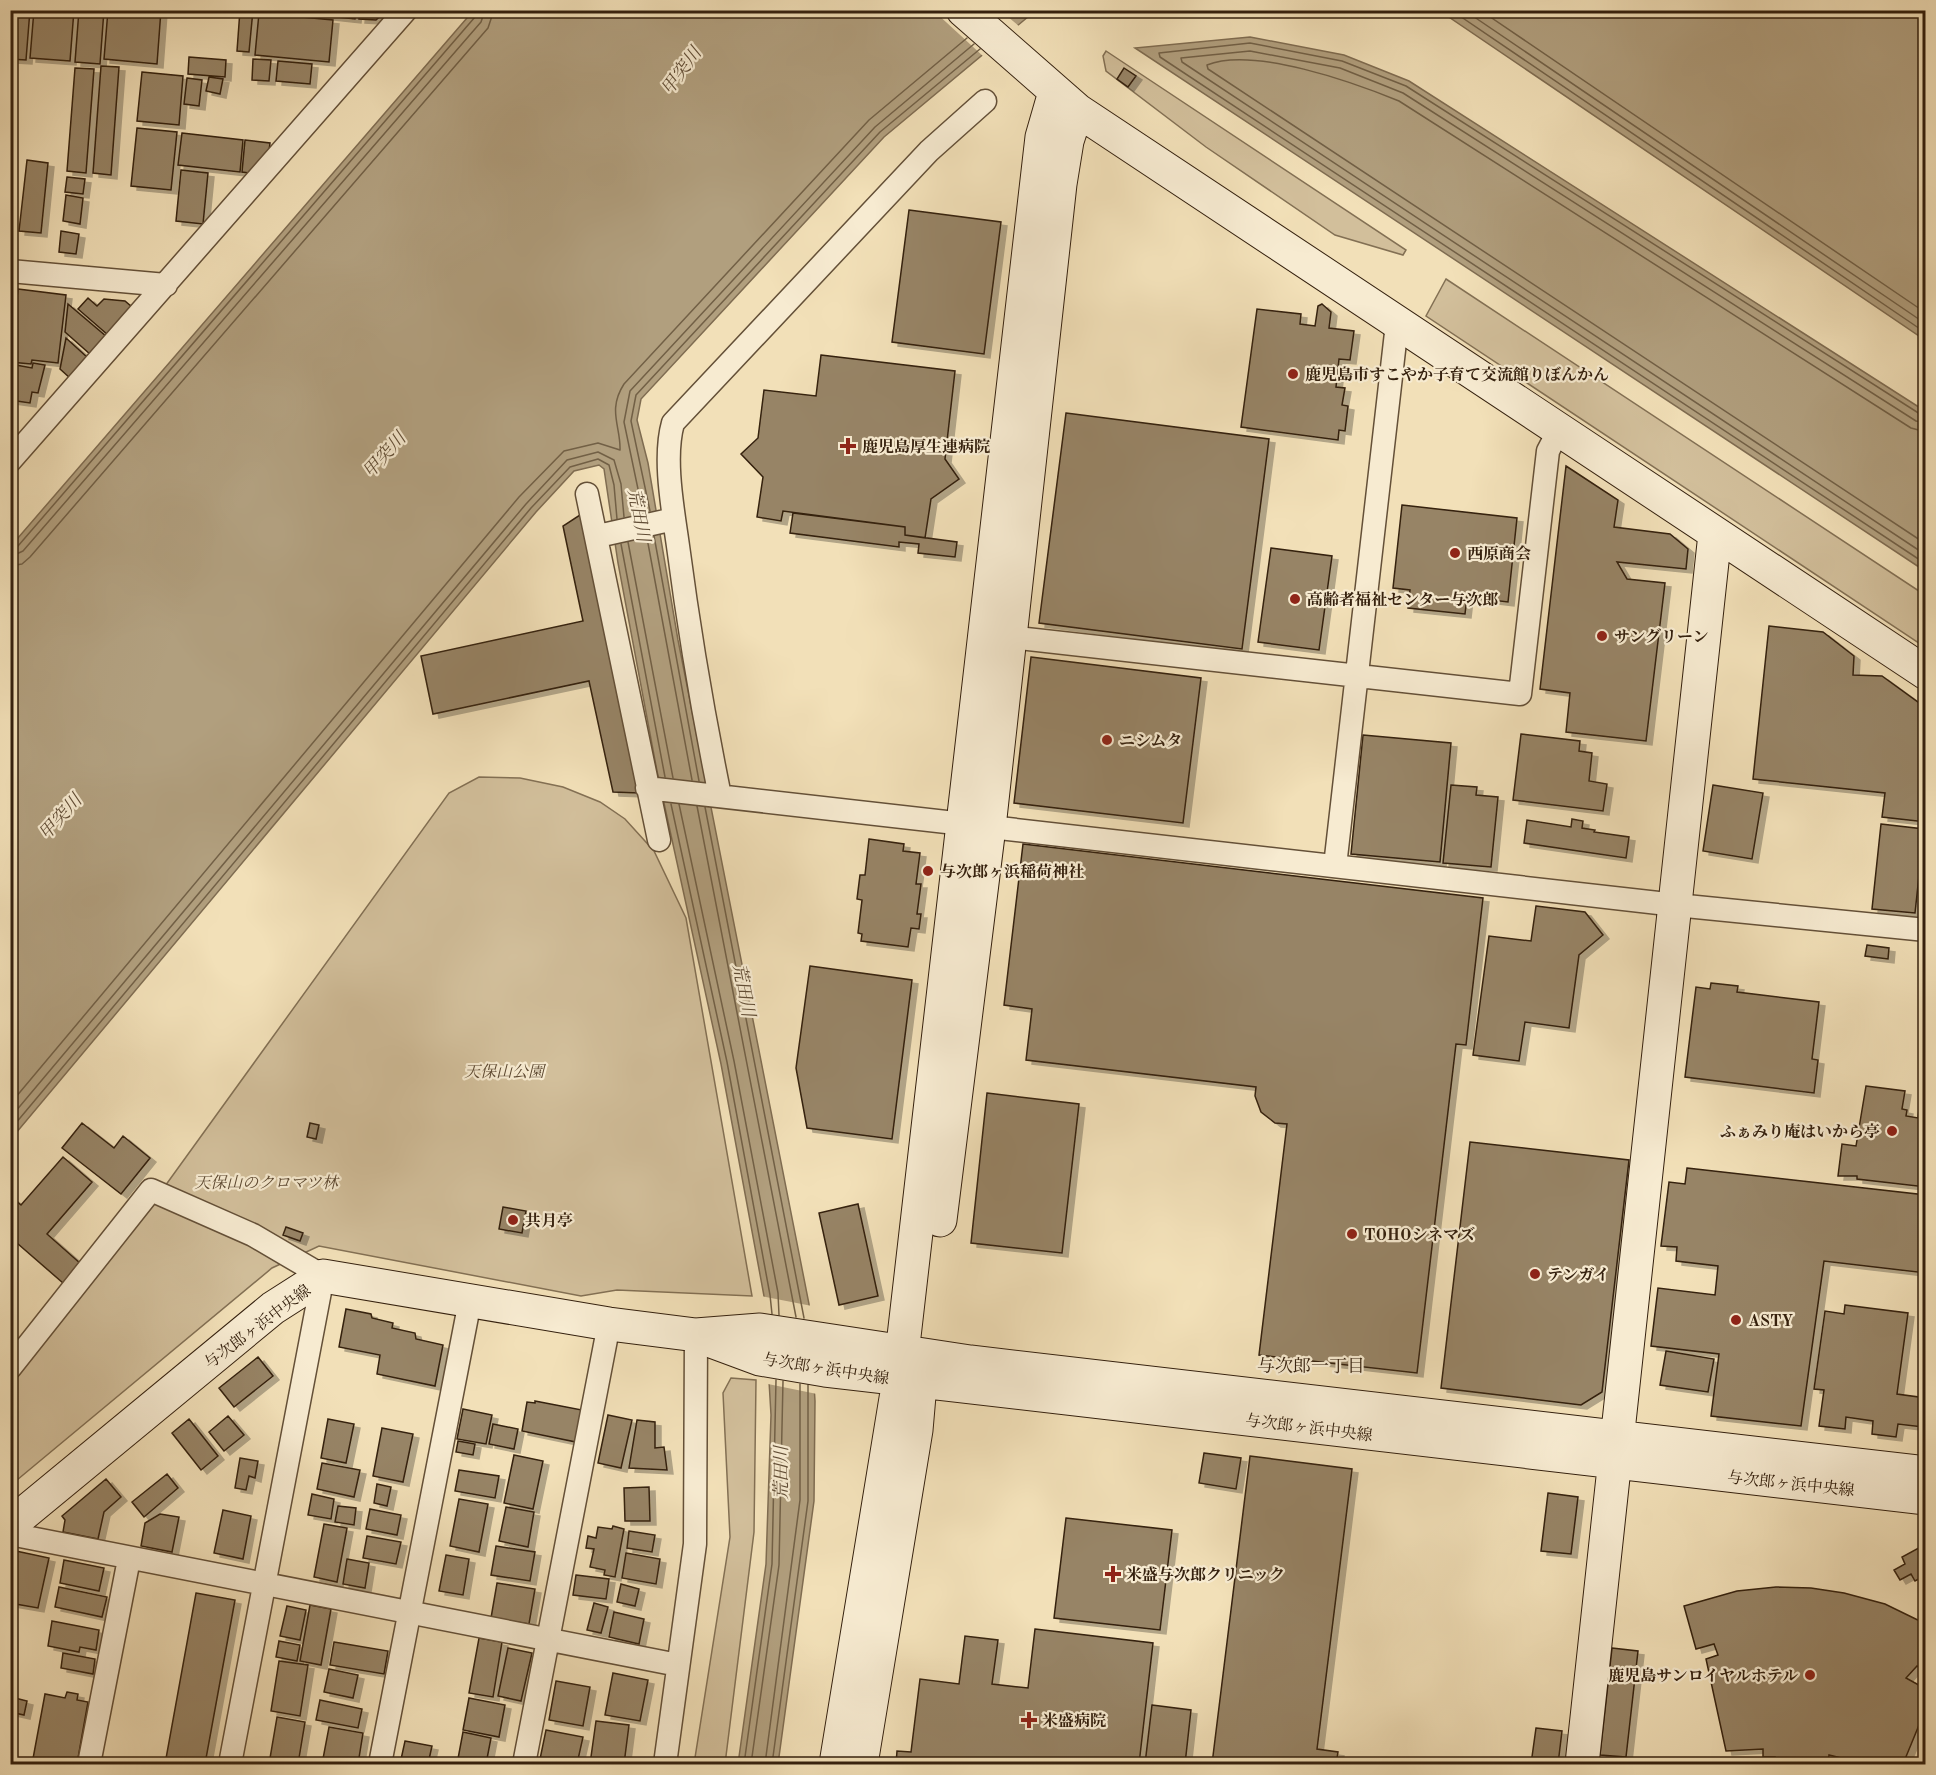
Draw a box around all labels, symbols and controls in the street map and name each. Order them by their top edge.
water label: 甲突川 [657,42,706,99]
place label: 鹿児島市すこやか子育て交流館りぼんかん [1305,366,1609,384]
marker: 鹿児島市すこやか子育て交流館りぼんかん [1286,367,1300,381]
water label: 甲突川 [359,427,411,482]
marker: 鹿児島厚生連病院 [839,437,857,455]
place label: 鹿児島厚生連病院 [862,438,990,456]
water label: 荒田川 [624,487,654,545]
place label: 西原商会 [1467,545,1531,563]
marker: 西原商会 [1448,546,1462,560]
place label: 高齢者福祉センター与次郎 [1307,591,1498,609]
marker: 高齢者福祉センター与次郎 [1288,592,1302,606]
place label: サングリーン [1614,628,1709,646]
marker: サングリーン [1595,629,1609,643]
marker: ニシムタ [1100,733,1114,747]
place label: ニシムタ [1119,733,1182,750]
water label: 甲突川 [35,789,87,844]
place label: 与次郎ヶ浜稲荷神社 [940,863,1084,881]
marker: 与次郎ヶ浜稲荷神社 [921,864,935,878]
water label: 荒田川 [729,962,759,1020]
park label: 天保山公園 [464,1063,547,1081]
place label: ふぁみり庵はいから亭 [1720,1123,1880,1141]
marker: ふぁみり庵はいから亭 [1885,1124,1899,1138]
park label: 天保山のクロマツ林 [194,1174,340,1192]
place label: 共月亭 [525,1212,573,1230]
marker: 共月亭 [506,1213,520,1227]
place label: TOHOシネマズ [1364,1226,1475,1244]
marker: TOHOシネマズ [1345,1227,1359,1241]
marker: テンガイ [1528,1267,1542,1281]
place label: テンガイ [1547,1267,1610,1284]
street label: 与次郎ヶ浜中央線 [201,1281,314,1373]
marker: ASTY [1729,1313,1743,1327]
place label: ASTY [1748,1314,1793,1330]
street label: 与次郎ヶ浜中央線 [761,1350,890,1388]
district label: 与次郎一丁目 [1257,1356,1365,1376]
street label: 与次郎ヶ浜中央線 [1244,1411,1374,1445]
water label: 荒田川 [771,1444,791,1500]
street label: 与次郎ヶ浜中央線 [1726,1468,1855,1500]
marker: 米盛与次郎クリニック [1104,1565,1122,1583]
place label: 米盛与次郎クリニック [1126,1566,1285,1584]
place label: 鹿児島サンロイヤルホテル [1608,1667,1798,1685]
marker: 鹿児島サンロイヤルホテル [1803,1668,1817,1682]
marker: 米盛病院 [1020,1711,1038,1729]
place label: 米盛病院 [1042,1712,1106,1730]

